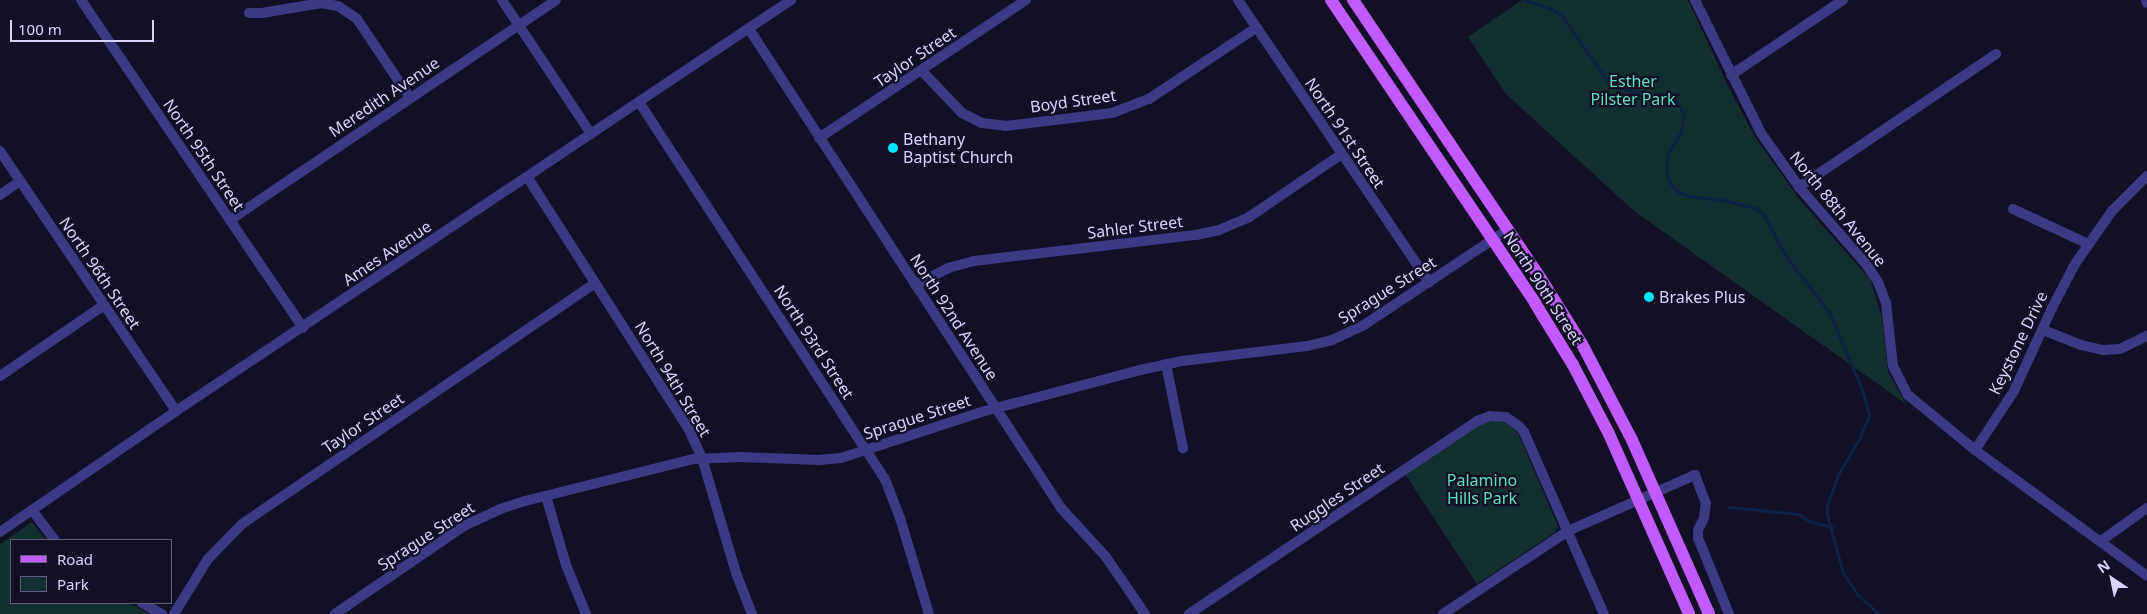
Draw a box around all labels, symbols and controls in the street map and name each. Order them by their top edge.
scale bar [12,10,156,42]
text: 100 m [18,19,62,39]
street label: Taylor Street [871,23,959,91]
street label: Meredith Avenue [325,53,443,141]
park label: Esther Pilster Park [1591,71,1675,109]
street label: North 91st Street [1301,74,1389,192]
street label: Boyd Street [1029,85,1117,117]
street label: North 95th Street [159,95,249,215]
place label: Bethany Baptist Church [903,129,1013,167]
marker: Bethany Baptist Church [887,142,899,154]
street label: North 88th Avenue [1786,148,1890,270]
street label: Sahler Street [1086,212,1184,242]
street label: North 96th Street [55,213,145,333]
street label: Ames Avenue [339,216,435,290]
street label: North 90th Street [1499,228,1587,348]
street label: North 92nd Avenue [906,250,1002,384]
street label: Sprague Street [1335,252,1439,328]
street label: North 93rd Street [770,282,858,402]
place label: Brakes Plus [1659,287,1745,307]
street label: Keystone Drive [1985,288,2051,398]
marker: Brakes Plus [1643,291,1655,303]
street label: North 94th Street [631,318,715,440]
street label: Taylor Street [319,389,407,457]
street label: Sprague Street [861,391,973,443]
street label: Ruggles Street [1286,459,1388,535]
park label: Palamino Hills Park [1447,470,1517,508]
street label: Sprague Street [374,498,478,574]
legend [10,539,172,604]
text: Road [57,549,93,569]
north arrow [2087,554,2137,604]
text: N [2093,555,2113,577]
text: Park [57,574,89,594]

